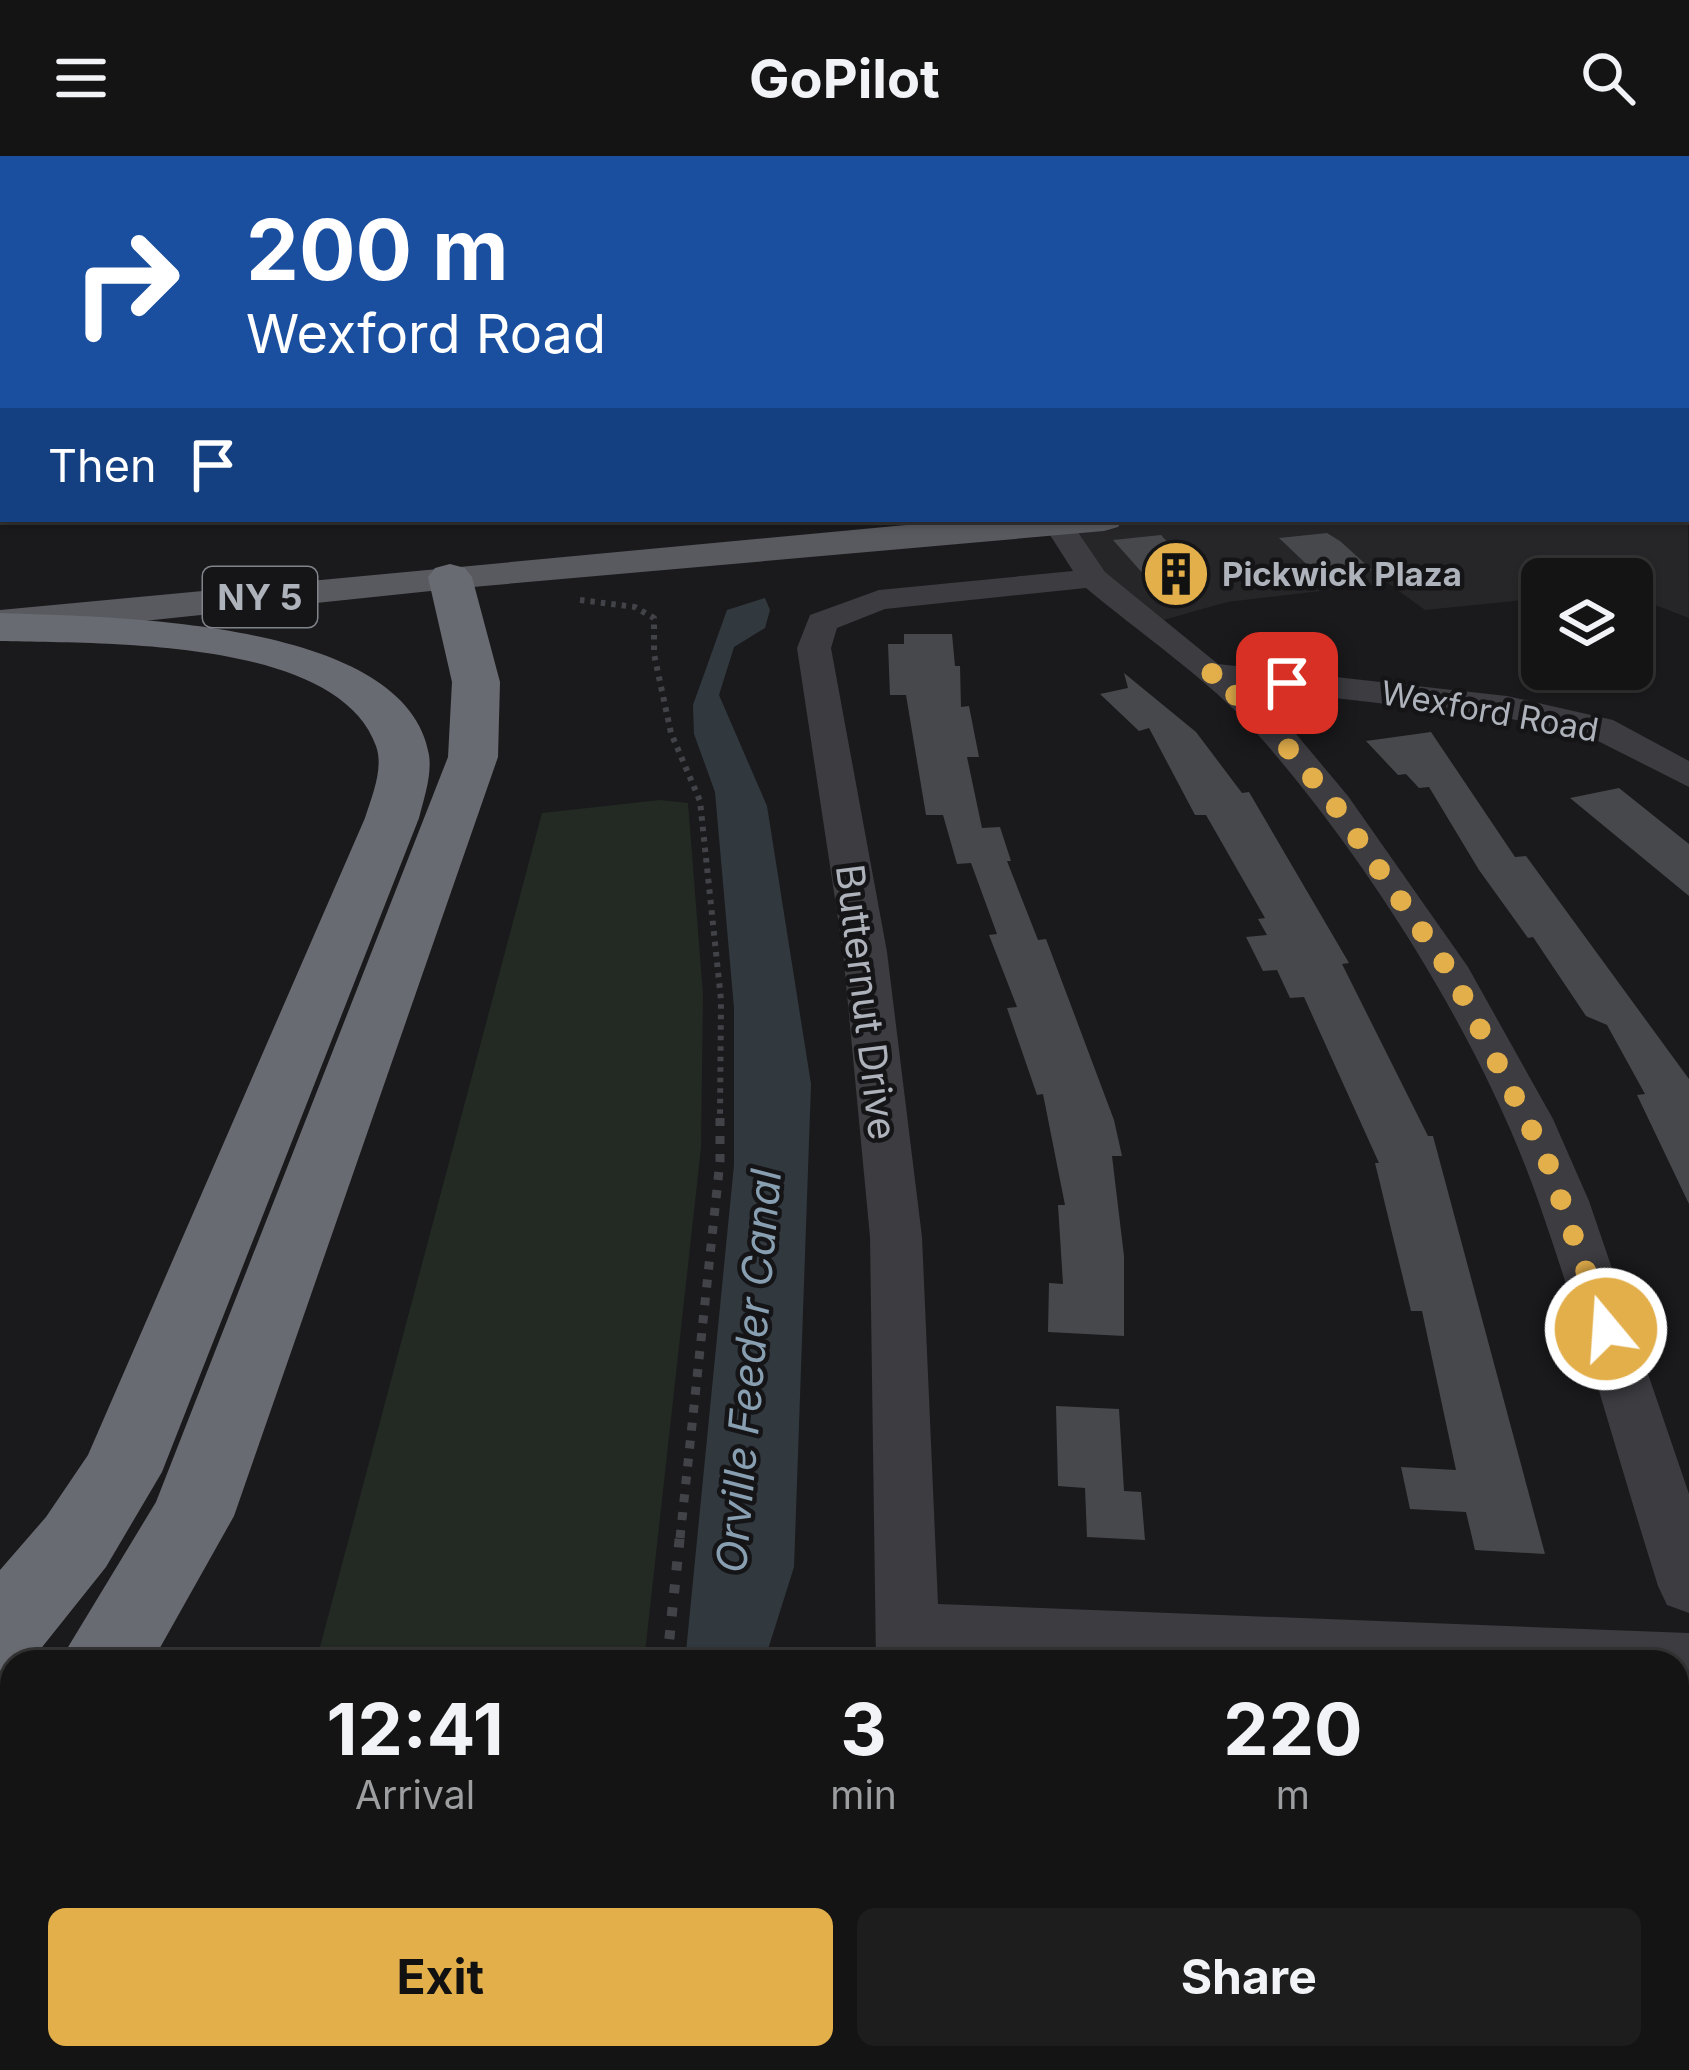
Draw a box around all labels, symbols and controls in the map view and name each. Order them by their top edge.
icon: menu [48,45,114,111]
icon: search [1575,45,1641,111]
text: GoPilot [749,46,940,111]
text: 200 m [246,199,509,300]
icon: right [48,204,204,360]
text: Wexford Road [246,301,606,366]
icon: arrive [180,432,246,498]
text: Then [48,438,156,493]
building icon: Pickwick Plaza [1141,539,1211,609]
place label: Pickwick Plaza [1222,554,1462,594]
map controls [1521,558,1653,690]
button: layers [1521,558,1653,690]
road number: NY 5 [203,567,317,627]
pin [1236,632,1338,734]
icon: arrive [1254,650,1320,716]
street label: Wexford Road [1378,672,1602,750]
street label: Butternut Drive [827,861,907,1143]
water label: Orville Feeder Canal [705,1166,791,1575]
position arrow [1543,1266,1669,1392]
text: 12:41 [326,1685,504,1772]
text: 3 [840,1685,887,1772]
text: 220 [1223,1685,1363,1772]
text: Arrival [355,1771,475,1818]
text: min [830,1771,897,1818]
text: m [1276,1771,1310,1818]
button: Exit [48,1908,833,2046]
button: Share [857,1908,1641,2046]

